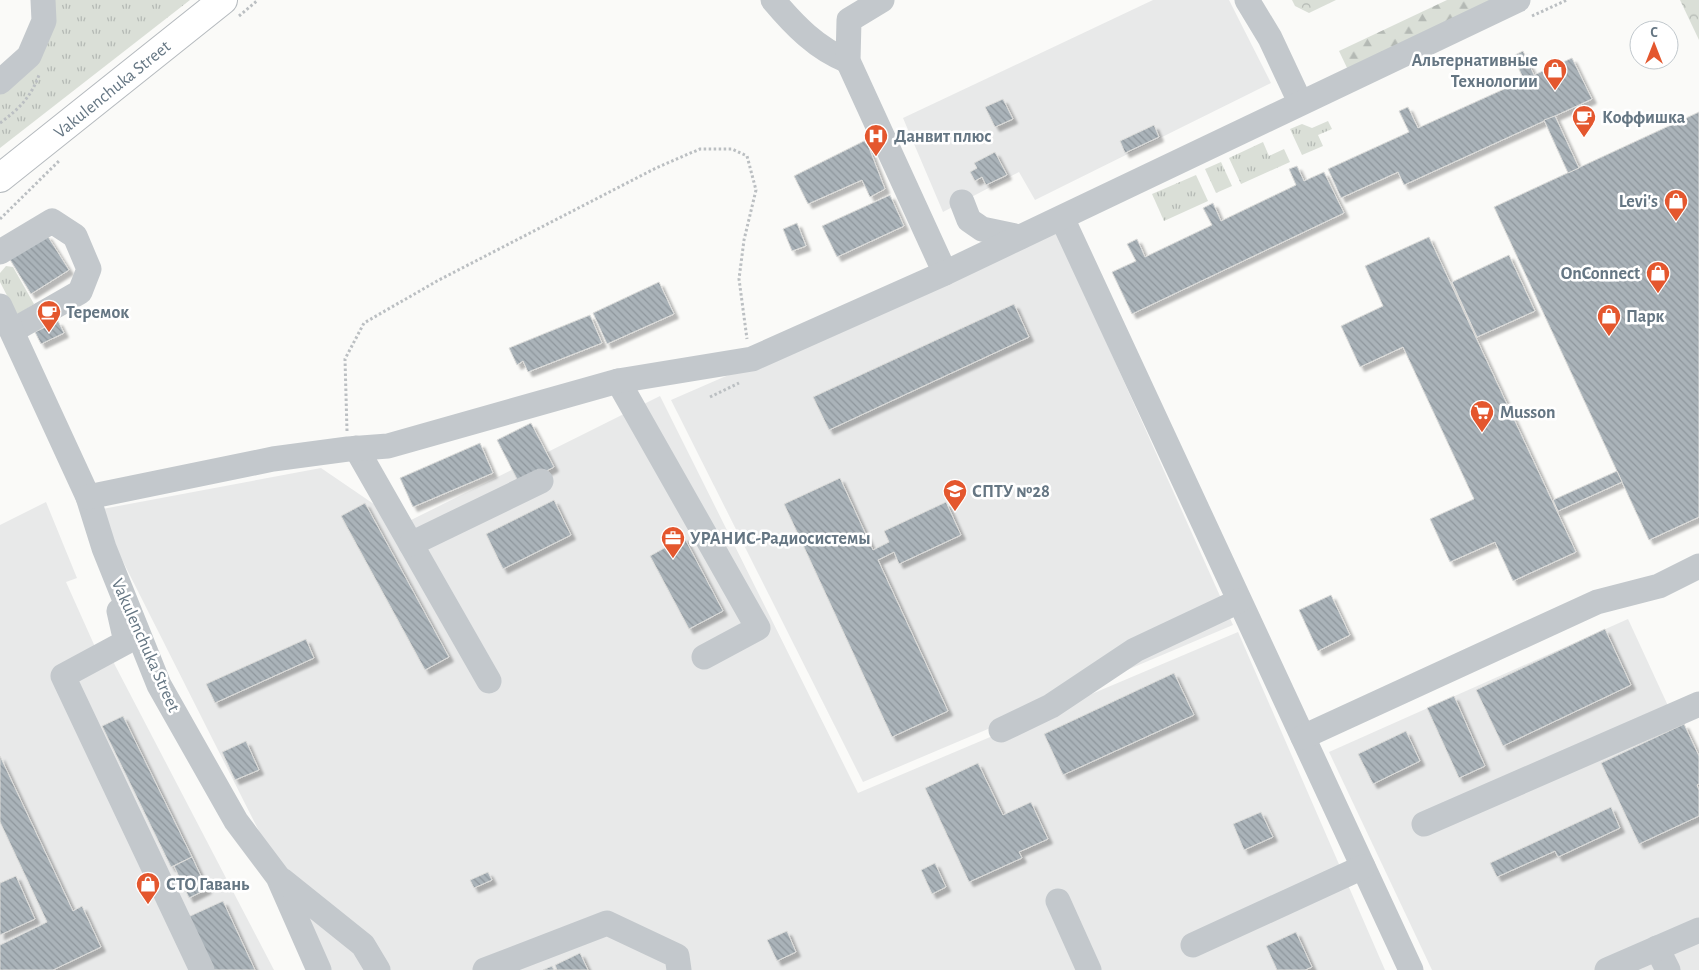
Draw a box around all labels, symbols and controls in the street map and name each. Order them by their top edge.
north arrow [1629,20,1679,70]
text: С [1650,26,1658,40]
street label: Vakulenchuka Street [51,37,174,142]
place label: Альтернативные Технологии [1411,52,1538,91]
shop icon: Альтернативные Технологии [1542,57,1568,91]
cafe icon: Коффишка [1571,104,1597,138]
place label: Коффишка [1602,109,1686,127]
hospital icon: Данвит плюс [863,123,889,157]
place label: Данвит плюс [894,128,992,146]
shop icon: Levi's [1663,188,1689,222]
place label: Levi's [1619,193,1658,211]
shop icon: OnConnect [1645,260,1671,294]
place label: OnConnect [1561,265,1640,283]
cafe icon: Теремок [36,299,62,333]
shop icon: Парк [1596,303,1622,337]
place label: Теремок [66,304,129,322]
place label: Парк [1626,308,1665,326]
supermarket icon: Musson [1469,399,1495,433]
place label: Musson [1500,404,1556,422]
school or university icon: СПТУ №28 [942,478,968,512]
place label: СПТУ №28 [972,483,1050,501]
office icon: УРАНИС-Радиосистемы [660,525,686,559]
place label: УРАНИС-Радиосистемы [690,530,871,548]
street label: Vakulenchuka Street [108,576,183,715]
shop icon: СТО Гавань [135,871,161,905]
place label: СТО Гавань [166,876,250,894]

